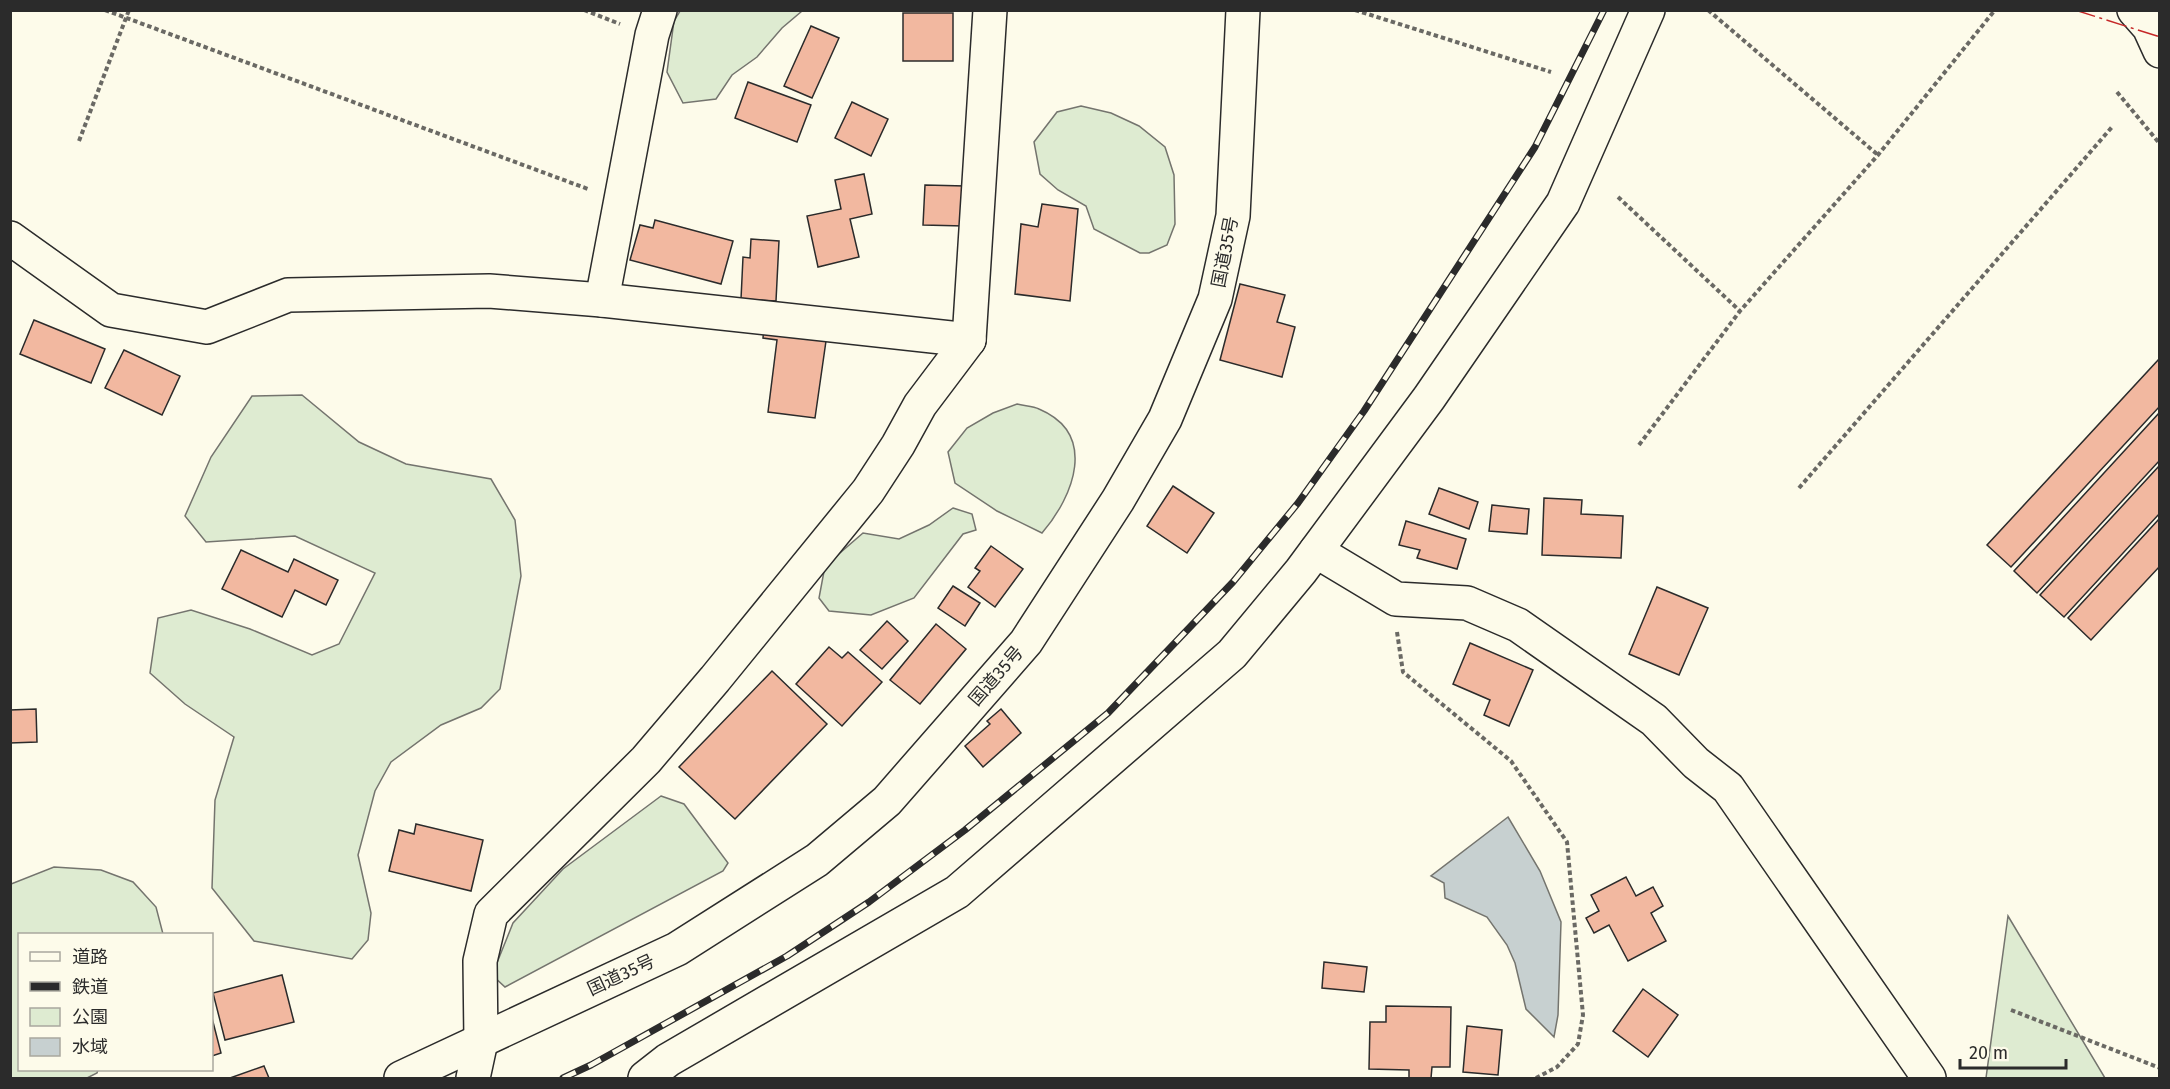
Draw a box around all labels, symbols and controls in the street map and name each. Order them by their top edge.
street label: 国道35号 [1207,215,1243,289]
street label: 国道35号 [964,642,1028,710]
legend [18,933,213,1071]
text: 道路 [72,946,108,968]
street label: 国道35号 [584,950,658,1000]
text: 鉄道 [72,976,108,998]
text: 公園 [72,1006,108,1028]
scale bar [1960,1032,2066,1070]
text: 水域 [72,1036,108,1058]
text: 20 m [1969,1042,2008,1064]

